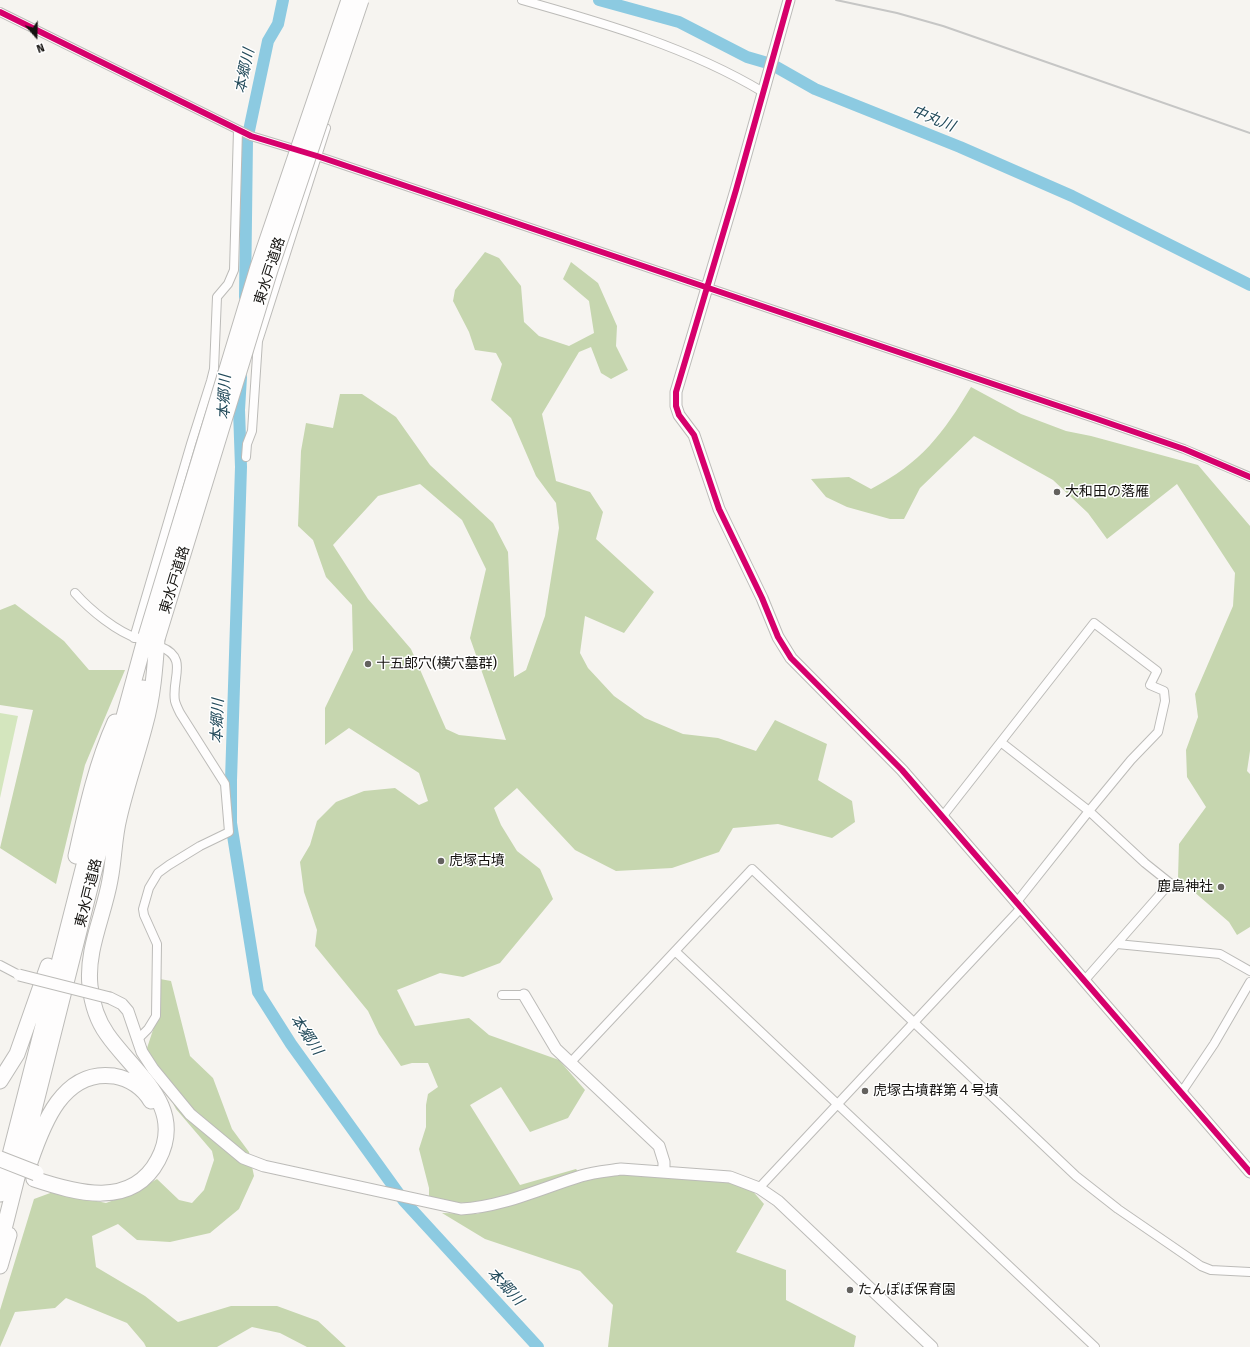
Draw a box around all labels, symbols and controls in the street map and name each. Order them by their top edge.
north arrow [16,16,56,56]
text: N [35,40,46,55]
water label: 本郷川 [232,47,258,95]
water label: 中丸川 [909,102,957,136]
street label: 東水戸道路 [251,235,289,307]
water label: 本郷川 [215,374,235,420]
place label: 大和田の落雁 [1065,484,1149,500]
marker: 大和田の落雁 [1052,487,1062,497]
street label: 東水戸道路 [157,544,193,616]
place label: 十五郎穴(横穴墓群) [376,656,497,672]
marker: 十五郎穴(横穴墓群) [363,659,373,669]
water label: 本郷川 [208,698,228,744]
place label: 虎塚古墳 [449,853,505,869]
marker: 虎塚古墳 [436,856,446,866]
street label: 東水戸道路 [72,857,106,929]
place label: 鹿島神社 [1157,879,1213,895]
marker: 鹿島神社 [1216,882,1226,892]
water label: 本郷川 [286,1011,326,1059]
place label: 虎塚古墳群第４号墳 [873,1083,999,1099]
marker: 虎塚古墳群第４号墳 [860,1086,870,1096]
water label: 本郷川 [483,1264,527,1310]
place label: たんぽぽ保育園 [858,1282,956,1298]
marker: たんぽぽ保育園 [845,1285,855,1295]

